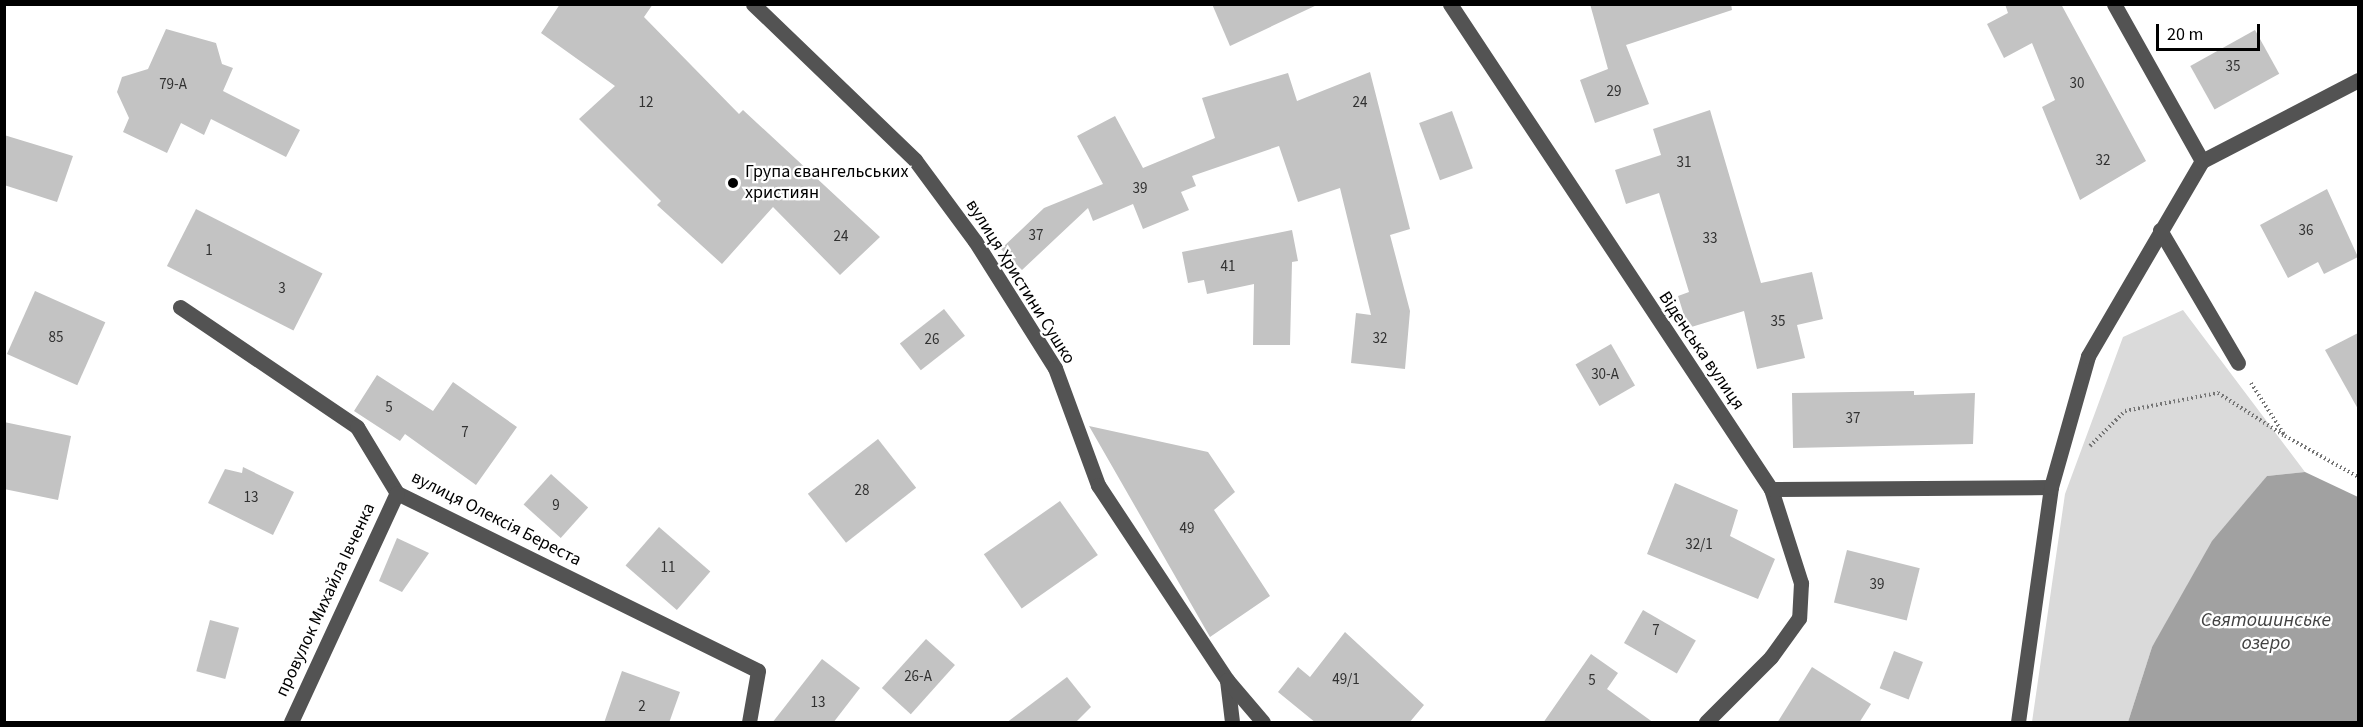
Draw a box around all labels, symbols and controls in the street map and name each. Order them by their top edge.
scale bar [2159,12,2262,50]
text: 20 m [2167,22,2203,47]
house number: 35 [2226,58,2240,76]
house number: 30 [2070,75,2084,93]
house number: 79-А [159,76,187,94]
house number: 29 [1607,83,1621,101]
house number: 12 [639,94,653,112]
house number: 24 [1353,94,1367,112]
house number: 32 [2096,152,2110,170]
house number: 31 [1677,154,1691,172]
place label: Група євангельських християн [745,162,909,204]
marker: Група євангельських християн [726,176,740,190]
house number: 39 [1133,180,1147,198]
street label: вулиця Христини Сушко [960,196,1080,368]
house number: 36 [2299,222,2313,240]
house number: 37 [1029,227,1043,245]
house number: 24 [834,228,848,246]
house number: 33 [1703,230,1717,248]
house number: 1 [205,242,213,260]
house number: 41 [1221,258,1235,276]
house number: 3 [278,280,286,298]
street label: Віденська вулиця [1653,288,1749,414]
house number: 35 [1771,313,1785,331]
house number: 85 [49,329,63,347]
house number: 32 [1373,330,1387,348]
house number: 26 [925,331,939,349]
house number: 30-А [1591,366,1619,384]
house number: 5 [385,399,393,417]
house number: 37 [1846,410,1860,428]
house number: 7 [461,424,469,442]
street label: вулиця Олексія Береста [407,467,585,571]
house number: 28 [855,482,869,500]
house number: 13 [244,489,258,507]
house number: 9 [552,497,560,515]
street label: провулок Михайла Івченка [272,500,380,700]
house number: 49 [1180,520,1194,538]
house number: 32/1 [1685,536,1713,554]
house number: 11 [661,559,675,577]
house number: 39 [1870,576,1884,594]
water label: Святошинське озеро [2201,608,2331,655]
house number: 7 [1652,622,1660,640]
house number: 26-А [904,668,932,686]
house number: 49/1 [1332,671,1360,689]
house number: 5 [1588,672,1596,690]
house number: 13 [811,694,825,712]
house number: 2 [638,698,646,716]

